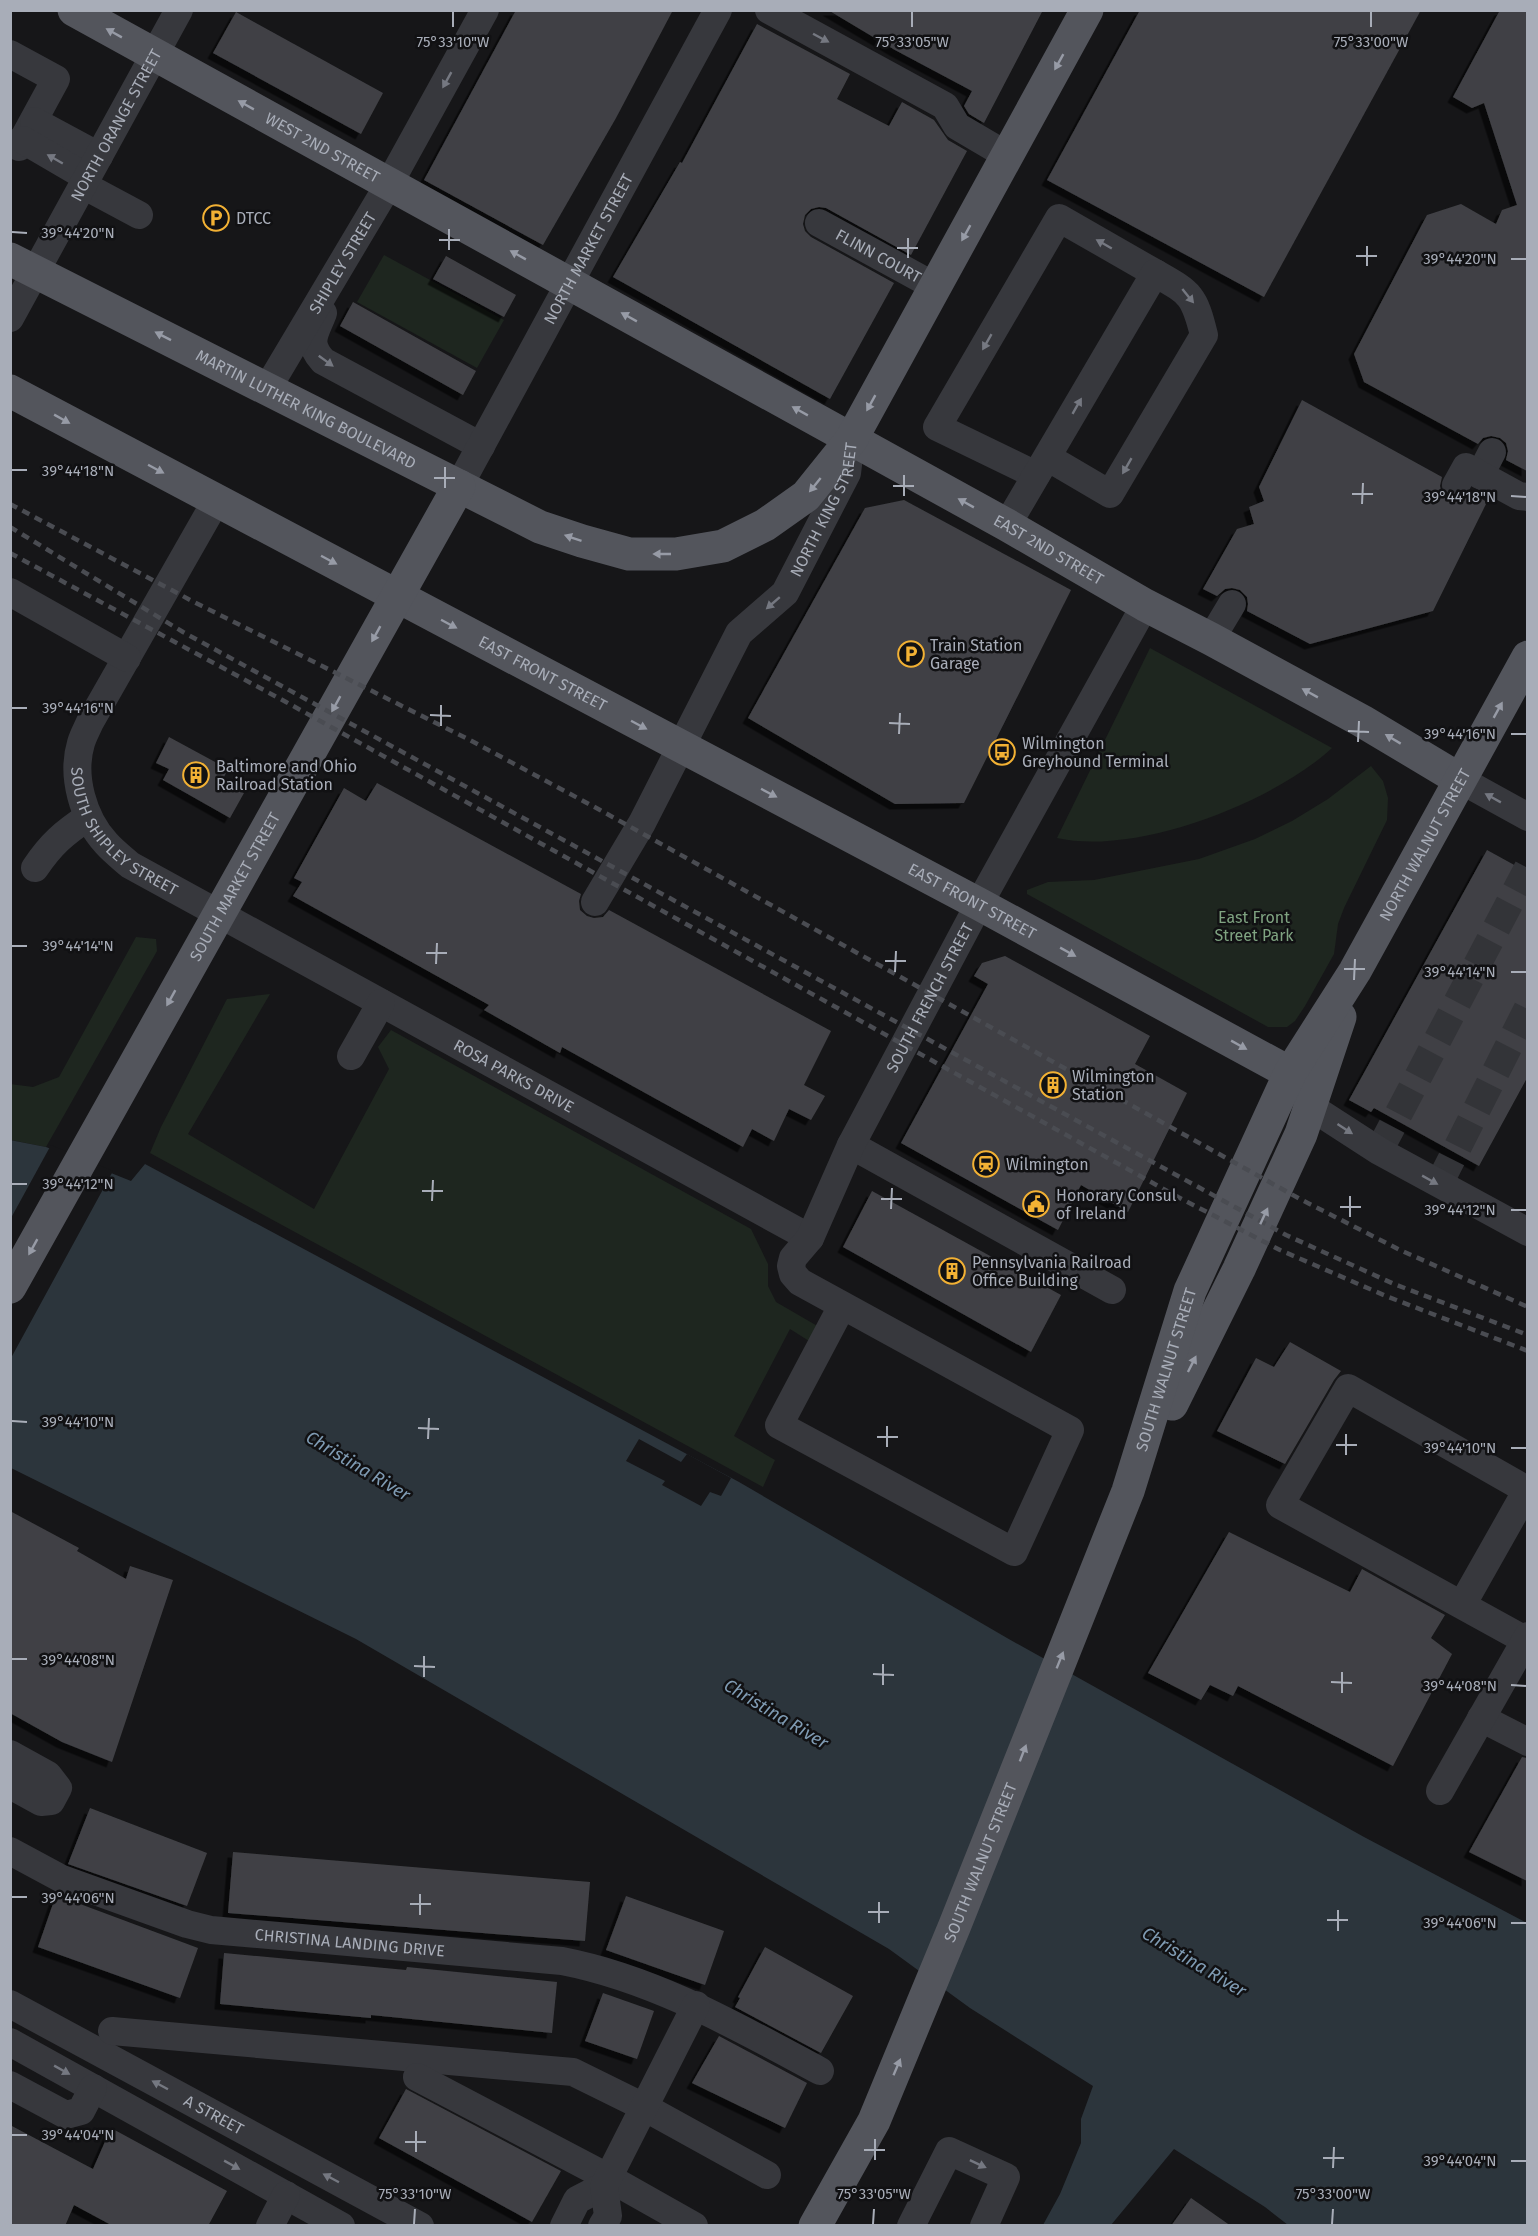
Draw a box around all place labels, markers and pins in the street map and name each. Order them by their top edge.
parking icon: DTCC [201,203,231,233]
place label: DTCC [236,209,271,228]
place label: Train Station Garage [930,636,1022,673]
parking icon: Train Station Garage [896,639,926,669]
place label: Wilmington Greyhound Terminal [1022,734,1169,771]
bus stop icon: Wilmington Greyhound Terminal [987,737,1017,767]
place label: Baltimore and Ohio Railroad Station [216,757,357,794]
building icon: Baltimore and Ohio Railroad Station [181,760,211,790]
place label: Wilmington Station [1072,1067,1155,1104]
building icon: Wilmington Station [1038,1070,1068,1100]
station icon: Wilmington [971,1149,1001,1179]
place label: Wilmington [1006,1155,1089,1174]
place label: Honorary Consul of Ireland [1056,1186,1177,1223]
public building icon: Honorary Consul of Ireland [1021,1189,1051,1219]
place label: Pennsylvania Railroad Office Building [972,1253,1132,1290]
building icon: Pennsylvania Railroad Office Building [937,1256,967,1286]

